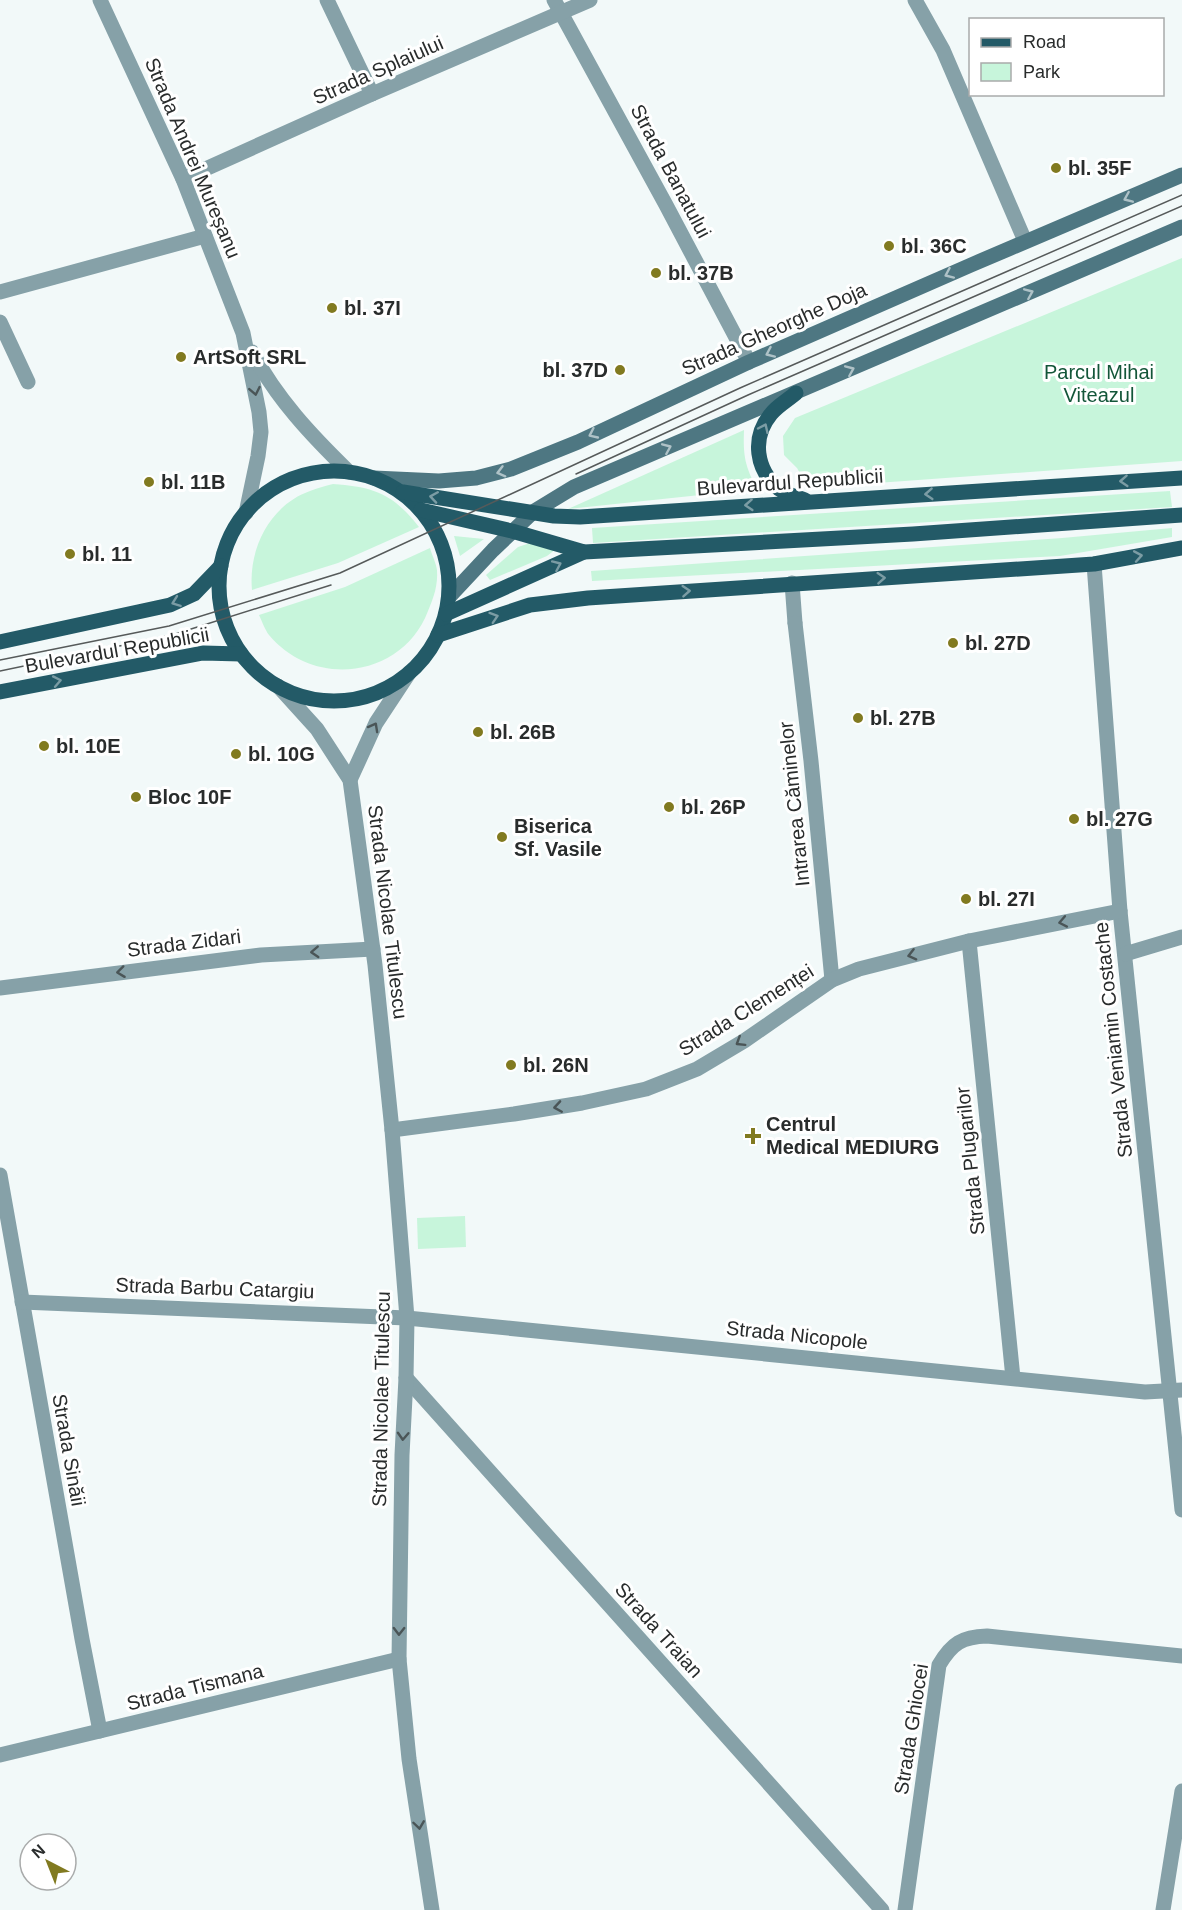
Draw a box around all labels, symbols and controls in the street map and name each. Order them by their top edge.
legend [969,18,1164,96]
street label: Strada Splaiului [310,31,446,109]
text: Road [1023,32,1066,52]
street label: Strada Andrei Mureșanu [141,54,245,262]
text: Park [1023,62,1061,82]
street label: Strada Banatului [627,101,715,241]
place label: bl. 35F [1068,157,1131,179]
marker: bl. 35F [1049,161,1063,175]
one-way arrow [1124,190,1135,202]
place label: bl. 36C [901,235,967,257]
marker: bl. 36C [882,239,896,253]
place label: bl. 37B [668,262,734,284]
marker: bl. 37B [649,266,663,280]
one-way arrow [944,267,955,279]
street label: Strada Gheorghe Doja [678,278,871,380]
one-way arrow [1023,289,1034,301]
place label: bl. 37I [344,297,401,319]
marker: bl. 37I [325,301,339,315]
place label: ArtSoft SRL [193,346,306,368]
one-way arrow [766,346,777,358]
marker: ArtSoft SRL [174,350,188,364]
place label: bl. 37D [542,359,608,381]
park label: Parcul Mihai Viteazul [1044,361,1154,406]
marker: bl. 37D [613,363,627,377]
one-way arrow [843,365,854,377]
one-way arrow [248,385,261,395]
one-way arrow [756,423,768,434]
one-way arrow [589,427,600,439]
one-way arrow [661,443,672,455]
one-way arrow [496,464,506,477]
street label: Bulevardul Republicii [696,465,884,499]
place label: bl. 11B [161,471,225,493]
marker: bl. 11B [142,475,156,489]
one-way arrow [1119,475,1128,488]
one-way arrow [924,487,934,500]
one-way arrow [429,491,438,503]
one-way arrow [745,499,754,512]
place label: bl. 11 [82,543,132,565]
marker: bl. 11 [63,547,77,561]
one-way arrow [1133,550,1143,563]
one-way arrow [551,560,562,572]
one-way arrow [876,571,885,584]
one-way arrow [682,585,691,598]
one-way arrow [171,595,182,607]
one-way arrow [488,611,499,624]
street label: Bulevardul Republicii [23,623,211,677]
place label: bl. 27D [965,632,1031,654]
marker: bl. 27D [946,636,960,650]
one-way arrow [52,675,62,688]
place label: bl. 27B [870,707,936,729]
marker: bl. 27B [851,711,865,725]
street label: Intrarea Căminelor [774,720,814,888]
place label: bl. 26B [490,721,556,743]
one-way arrow [367,723,378,733]
marker: bl. 26B [471,725,485,739]
place label: bl. 10E [56,735,120,757]
marker: bl. 10E [37,739,51,753]
place label: bl. 10G [248,743,315,765]
marker: bl. 10G [229,747,243,761]
place label: Bloc 10F [148,786,231,808]
marker: Bloc 10F [129,790,143,804]
place label: bl. 26P [681,796,745,818]
marker: bl. 26P [662,800,676,814]
street label: Strada Nicolae Titulescu [364,804,412,1020]
place label: bl. 27G [1086,808,1153,830]
marker: bl. 27G [1067,812,1081,826]
place label: Biserica Sf. Vasile [514,815,602,860]
marker: Biserica Sf. Vasile [495,830,509,844]
place label: bl. 27I [978,888,1035,910]
marker: bl. 27I [959,892,973,906]
one-way arrow [1058,915,1068,928]
street label: Strada Veniamin Costache [1090,921,1136,1159]
street label: Strada Zidari [126,925,242,961]
one-way arrow [310,946,319,959]
one-way arrow [907,947,917,960]
street label: Strada Clemenței [675,960,817,1060]
one-way arrow [116,965,125,978]
one-way arrow [736,1035,746,1047]
place label: bl. 26N [523,1054,589,1076]
marker: bl. 26N [504,1058,518,1072]
street label: Strada Plugarilor [951,1085,989,1236]
one-way arrow [554,1100,564,1113]
place label: Centrul Medical MEDIURG [766,1113,939,1158]
marker: Centrul Medical MEDIURG [744,1127,762,1145]
street label: Strada Barbu Catargiu [115,1274,315,1302]
street label: Strada Nicolae Titulescu [368,1291,394,1507]
street label: Strada Nicopole [725,1317,869,1353]
street label: Strada Sinăii [48,1392,90,1508]
one-way arrow [396,1431,409,1440]
street label: Strada Traian [611,1578,707,1682]
one-way arrow [393,1626,406,1635]
street label: Strada Tismana [124,1659,266,1715]
street label: Strada Ghiocei [890,1662,932,1796]
one-way arrow [412,1819,425,1829]
north arrow [18,1832,78,1892]
text: N [28,1841,48,1861]

